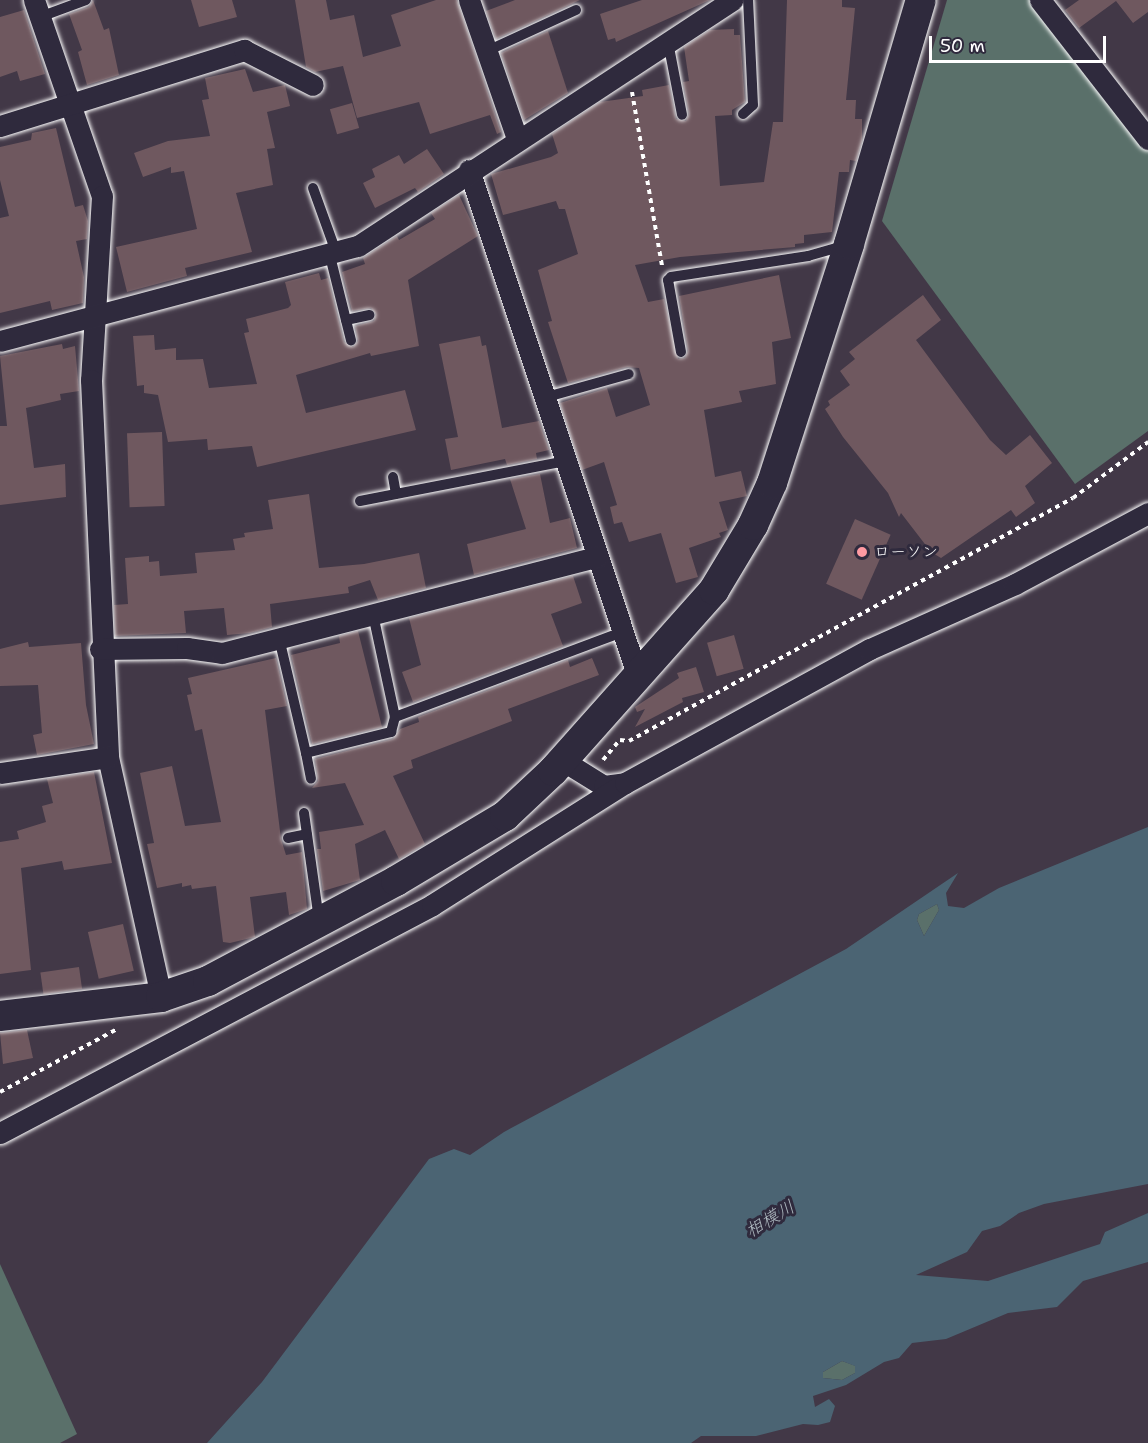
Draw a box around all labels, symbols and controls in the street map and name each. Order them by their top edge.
scale bar [932,24,1109,62]
text: 50 m [940,34,985,58]
place label: ローソン [874,542,938,562]
marker: ローソン [855,545,869,559]
water label: 相模川 [741,1196,799,1242]

